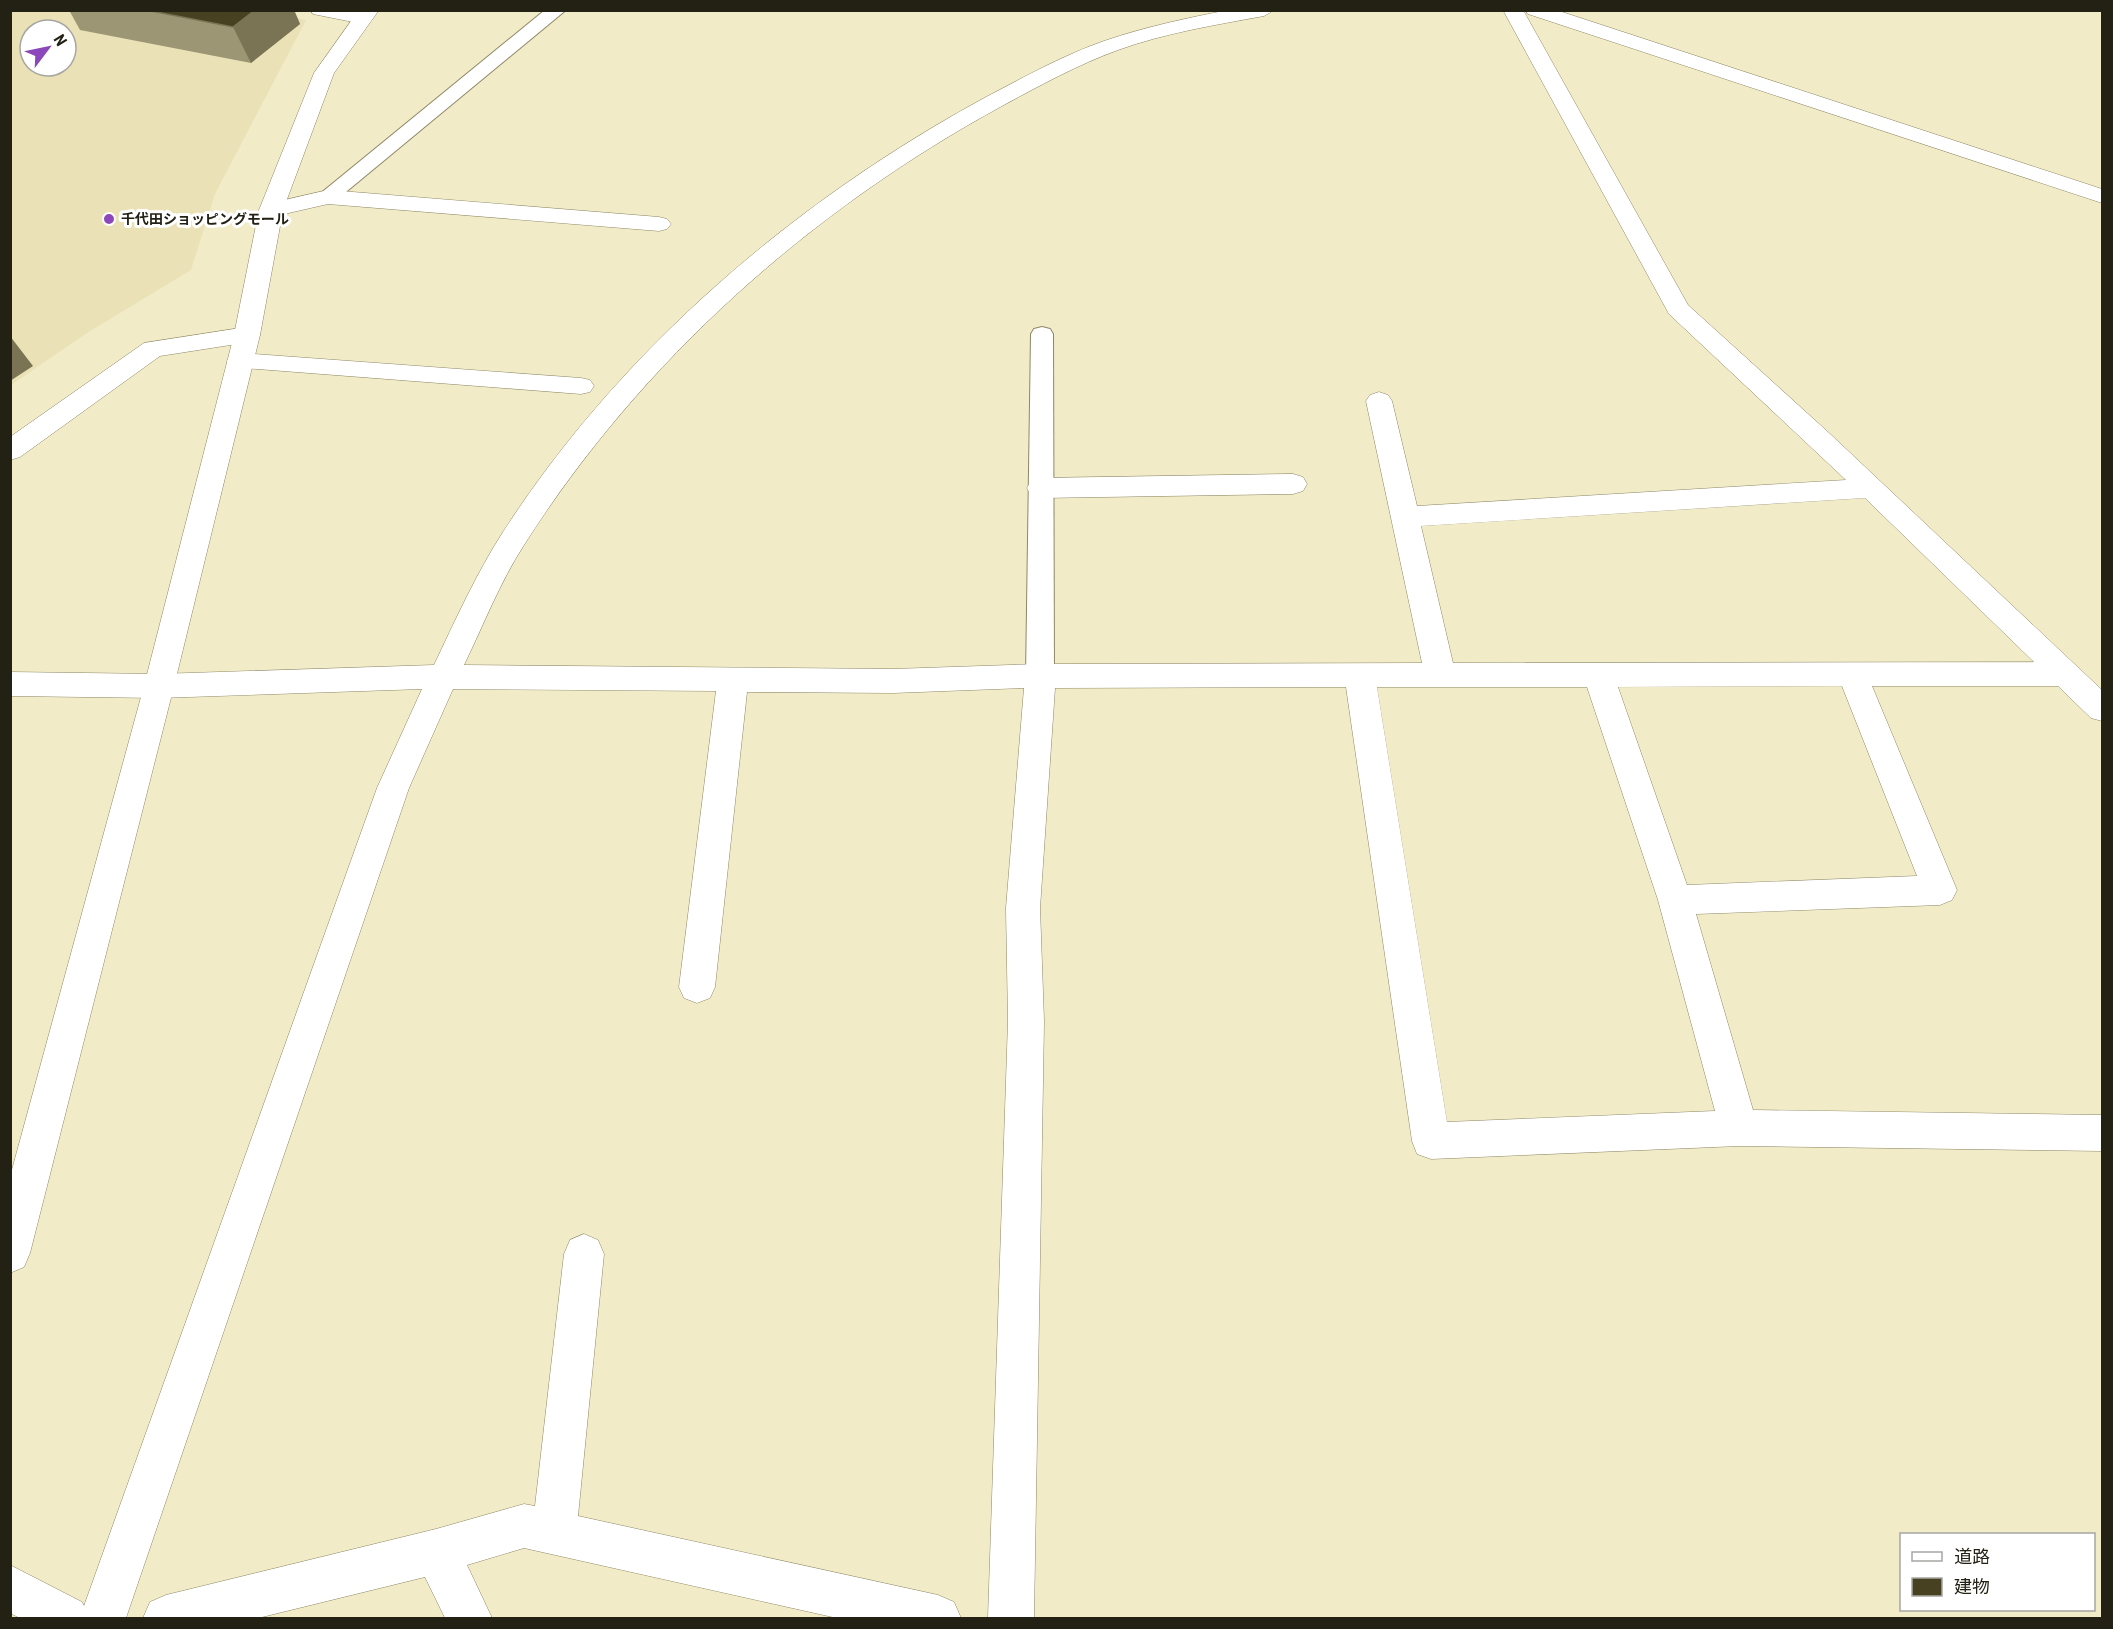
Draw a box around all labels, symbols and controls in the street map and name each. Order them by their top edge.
north arrow [18,18,78,78]
text: N [50,31,71,50]
place label: 千代田ショッピングモール [121,211,289,227]
marker: 千代田ショッピングモール [102,212,116,226]
legend [1900,1533,2095,1611]
text: 道路 [1954,1546,1990,1567]
text: 建物 [1954,1576,1990,1597]

